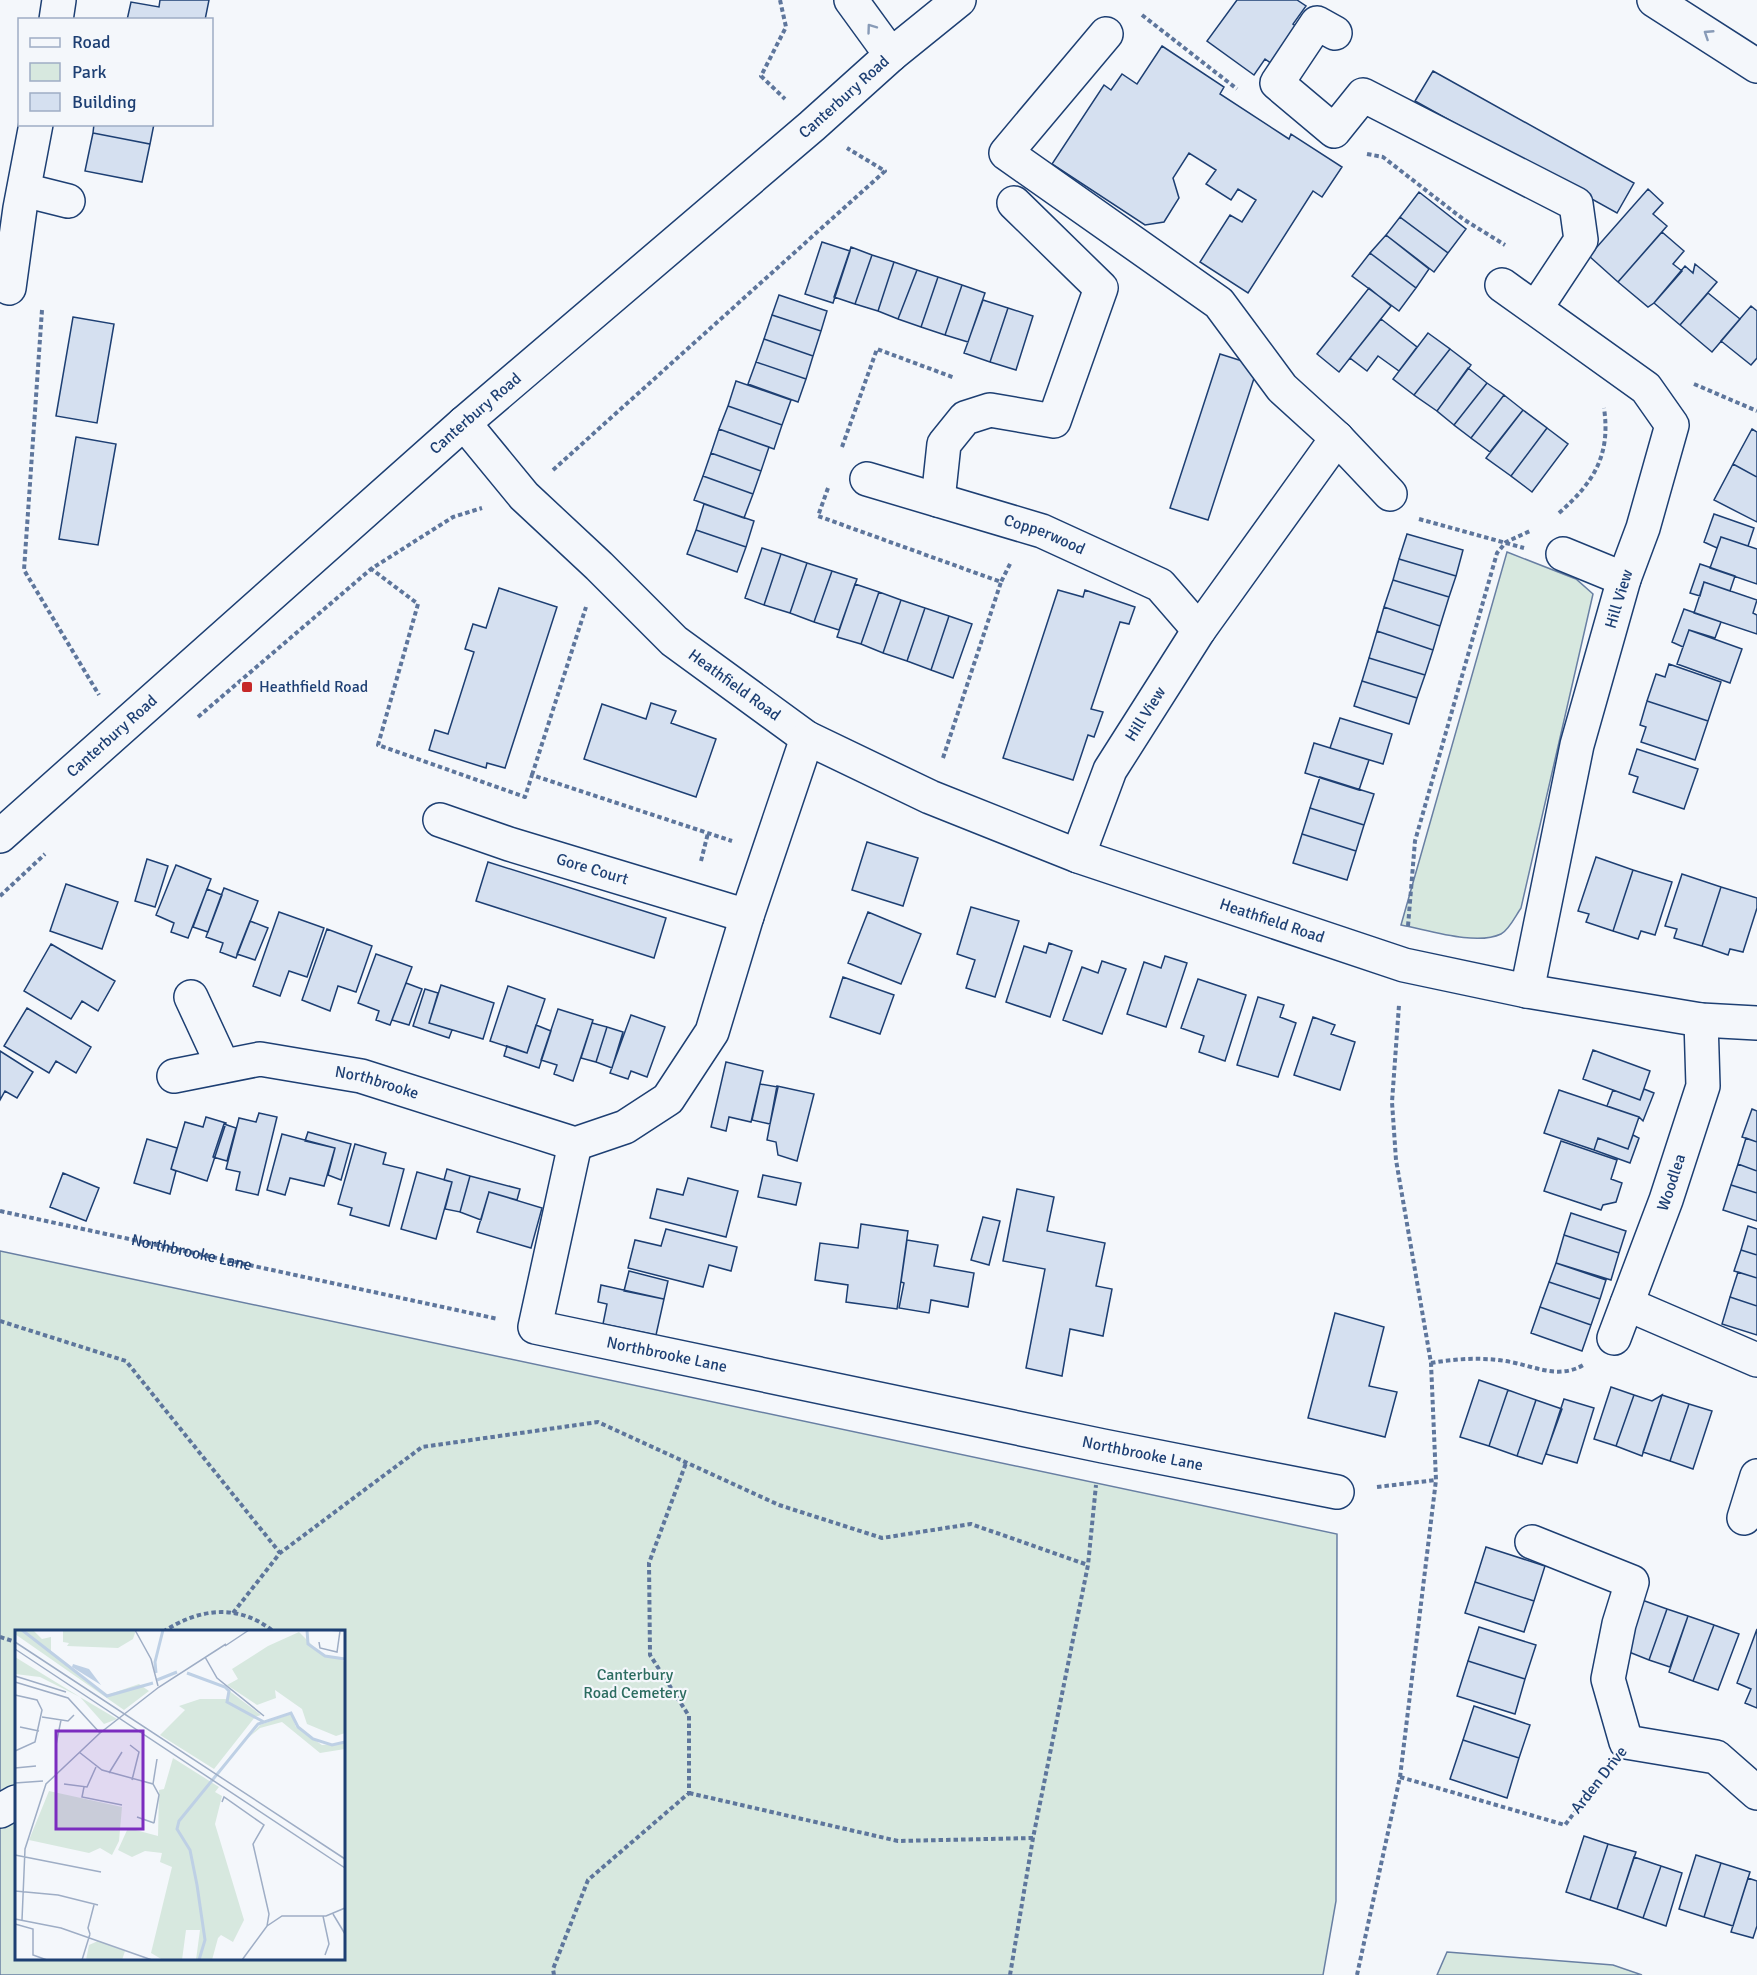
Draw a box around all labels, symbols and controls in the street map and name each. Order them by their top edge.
legend [18,18,213,126]
one-way arrow [867,23,878,34]
one-way arrow [1704,30,1715,41]
text: Road [72,31,111,53]
street label: Canterbury Road [795,51,894,143]
text: Park [72,61,107,83]
text: Building [72,91,136,113]
street label: Canterbury Road [426,369,525,459]
street label: Copperwood [1001,510,1088,559]
street label: Hill View [1601,567,1638,631]
street label: Heathfield Road [684,645,785,725]
place label: Heathfield Road [259,677,368,697]
marker: Heathfield Road [240,680,254,694]
street label: Hill View [1121,683,1171,745]
street label: Canterbury Road [63,691,162,782]
street label: Gore Court [554,849,631,890]
street label: Heathfield Road [1217,894,1327,948]
street label: Northbrooke [334,1062,421,1104]
street label: Woodlea [1653,1151,1690,1214]
street label: Northbrooke Lane [129,1230,254,1275]
street label: Northbrooke Lane [605,1332,729,1377]
street label: Northbrooke Lane [1080,1432,1205,1475]
inset map [15,1630,345,1960]
park label: Canterbury Road Cemetery [583,1665,687,1703]
street label: Arden Drive [1566,1742,1632,1818]

